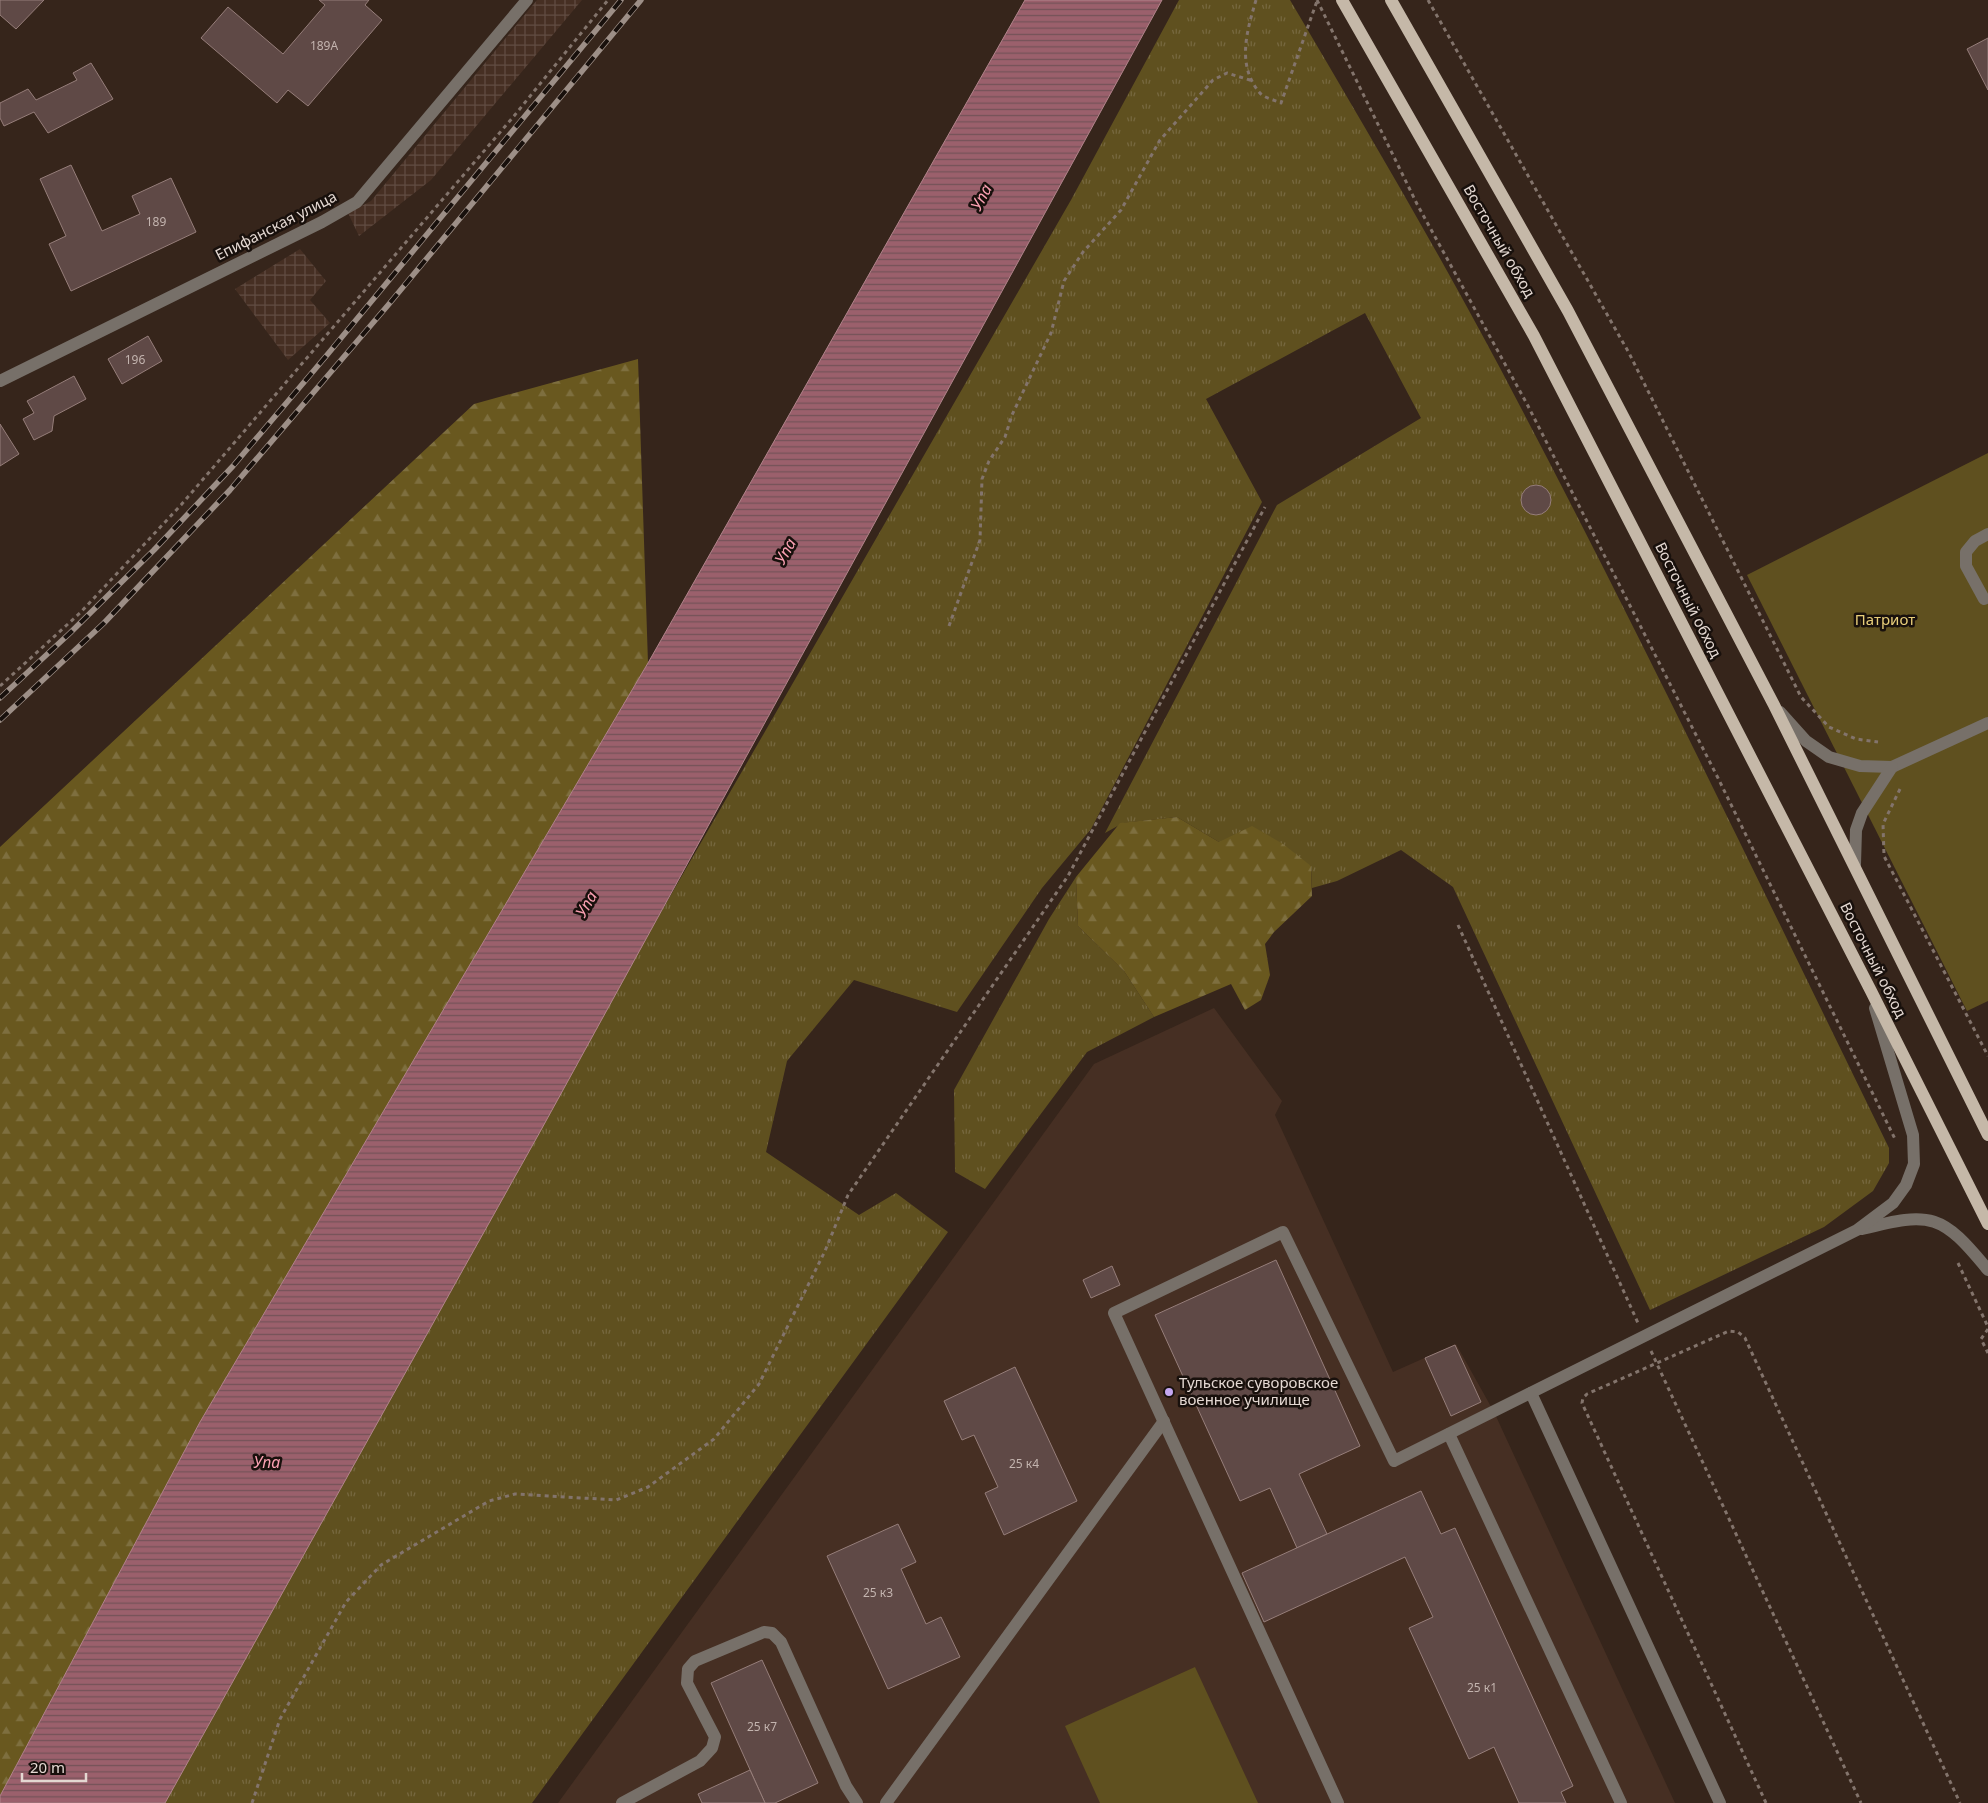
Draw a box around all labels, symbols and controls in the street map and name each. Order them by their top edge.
house number: 189А [310,37,338,54]
water label: Упа [965,180,997,214]
street label: Восточный обход [1459,180,1540,301]
street label: Епифанская улица [211,186,340,264]
house number: 189 [146,213,166,230]
house number: 196 [125,351,145,368]
water label: Упа [769,534,801,568]
street label: Восточный обход [1651,538,1727,661]
park label: Патриот [1855,609,1915,629]
water label: Упа [570,887,602,921]
street label: Восточный обход [1836,898,1912,1021]
place label: Тульское суворовское военное училище [1179,1372,1338,1409]
marker: Тульское суворовское военное училище [1163,1386,1175,1398]
water label: Упа [254,1451,280,1473]
house number: 25 к4 [1009,1455,1039,1472]
house number: 25 к3 [863,1584,893,1601]
house number: 25 к1 [1467,1679,1497,1696]
house number: 25 к7 [747,1718,777,1735]
scale bar [22,1750,86,1782]
text: 20 m [30,1757,65,1777]

